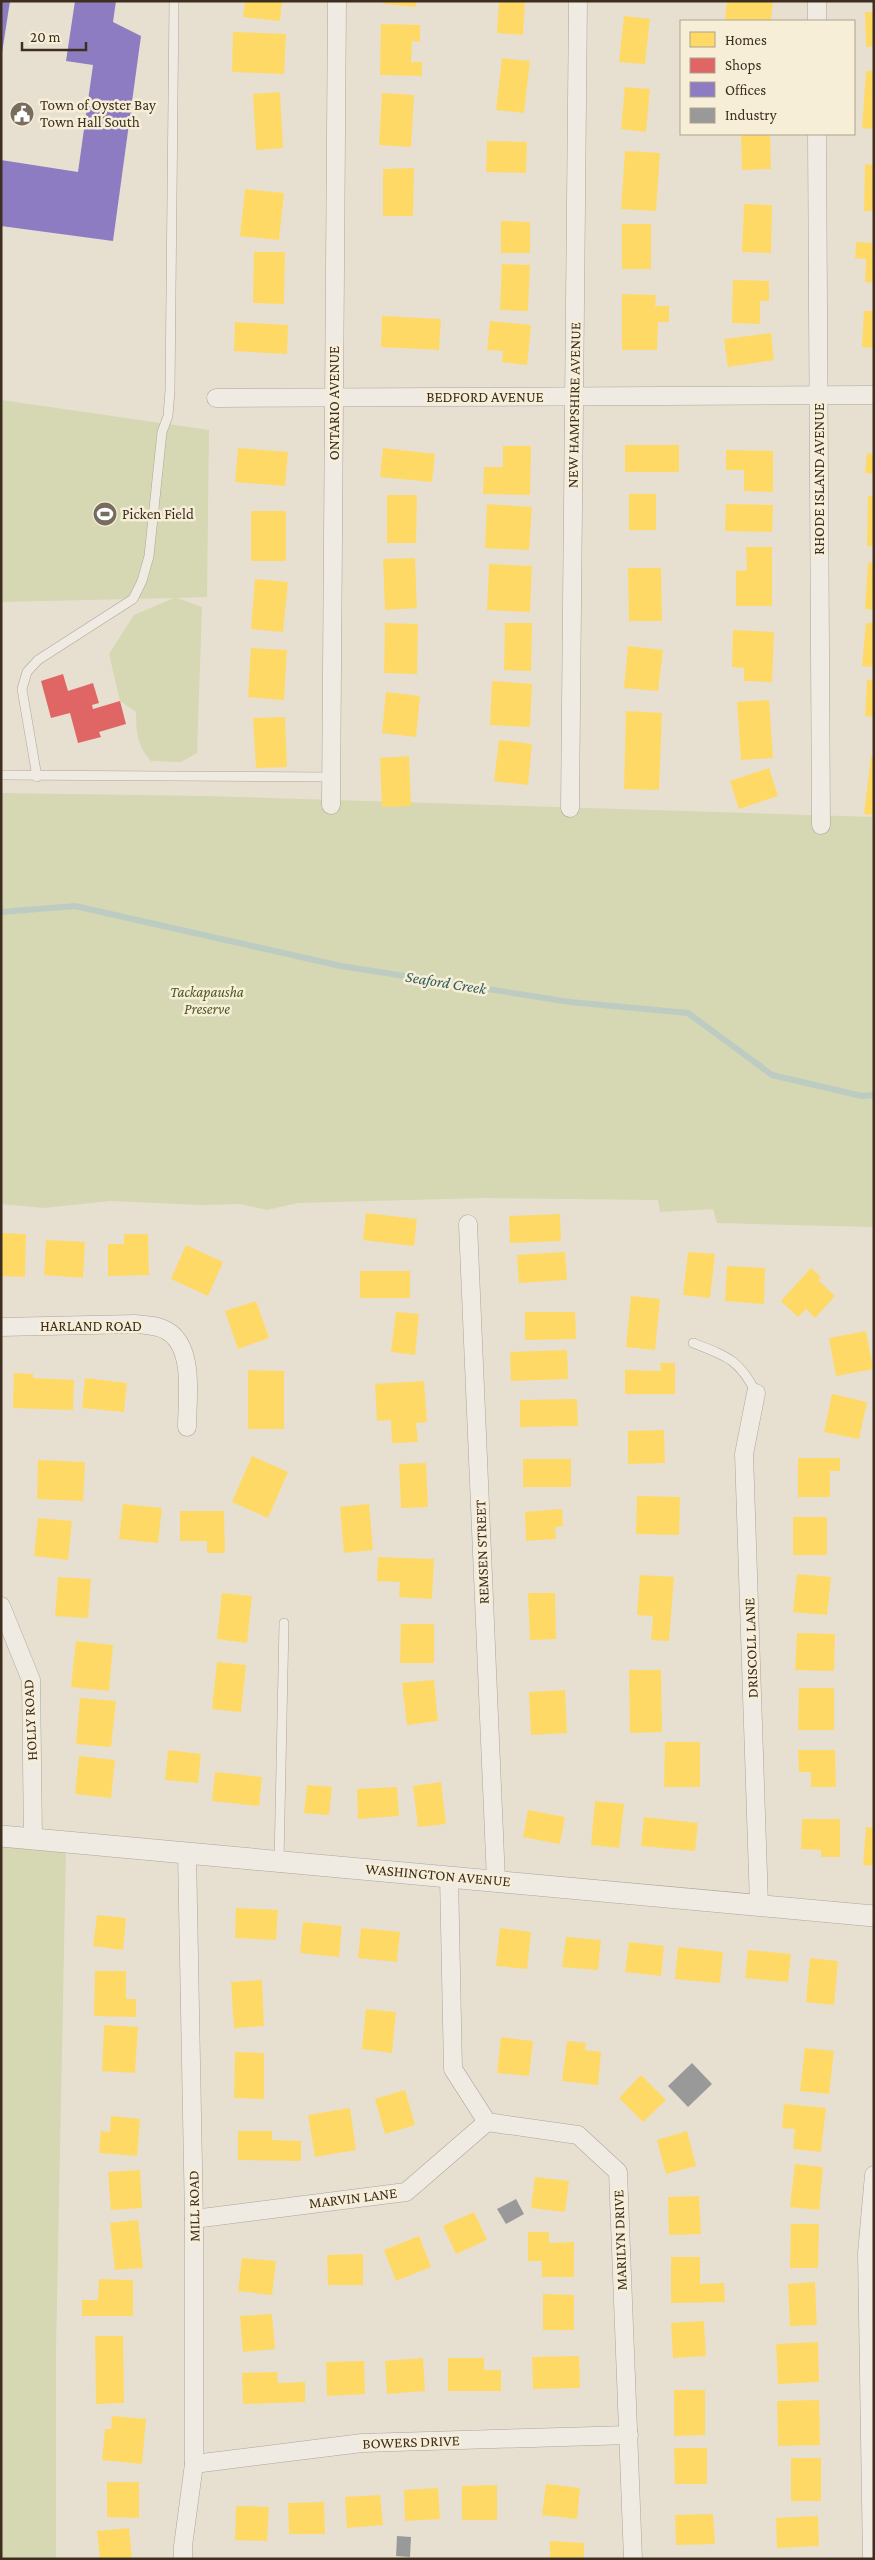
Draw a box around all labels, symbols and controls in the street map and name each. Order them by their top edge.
scale bar [22,20,86,52]
legend [680,20,855,135]
text: 20 m [30,29,61,45]
text: Homes [725,32,767,48]
text: Shops [725,57,761,74]
text: Offices [725,82,766,98]
place label: Town of Oyster Bay Town Hall South [40,97,156,130]
public building icon: Town of Oyster Bay Town Hall South [9,101,35,127]
text: Industry [725,107,777,124]
street label: NEW HAMPSHIRE AVENUE [565,322,583,488]
street label: ONTARIO AVENUE [326,346,342,460]
street label: BEDFORD AVENUE [426,389,544,405]
street label: RHODE ISLAND AVENUE [811,403,827,555]
sports icon: Picken Field [92,501,118,527]
place label: Picken Field [122,506,194,522]
water label: Seaford Creek [404,968,488,998]
park label: Tackapausha Preserve [170,984,244,1017]
street label: HARLAND ROAD [40,1318,142,1334]
street label: REMSEN STREET [472,1499,492,1605]
street label: DRISCOLL LANE [741,1598,761,1698]
street label: HOLLY ROAD [20,1679,40,1761]
street label: WASHINGTON AVENUE [365,1861,511,1889]
street label: MILL ROAD [185,2170,203,2242]
street label: MARVIN LANE [308,2185,398,2211]
street label: MARILYN DRIVE [610,2189,630,2291]
street label: BOWERS DRIVE [362,2432,460,2452]

